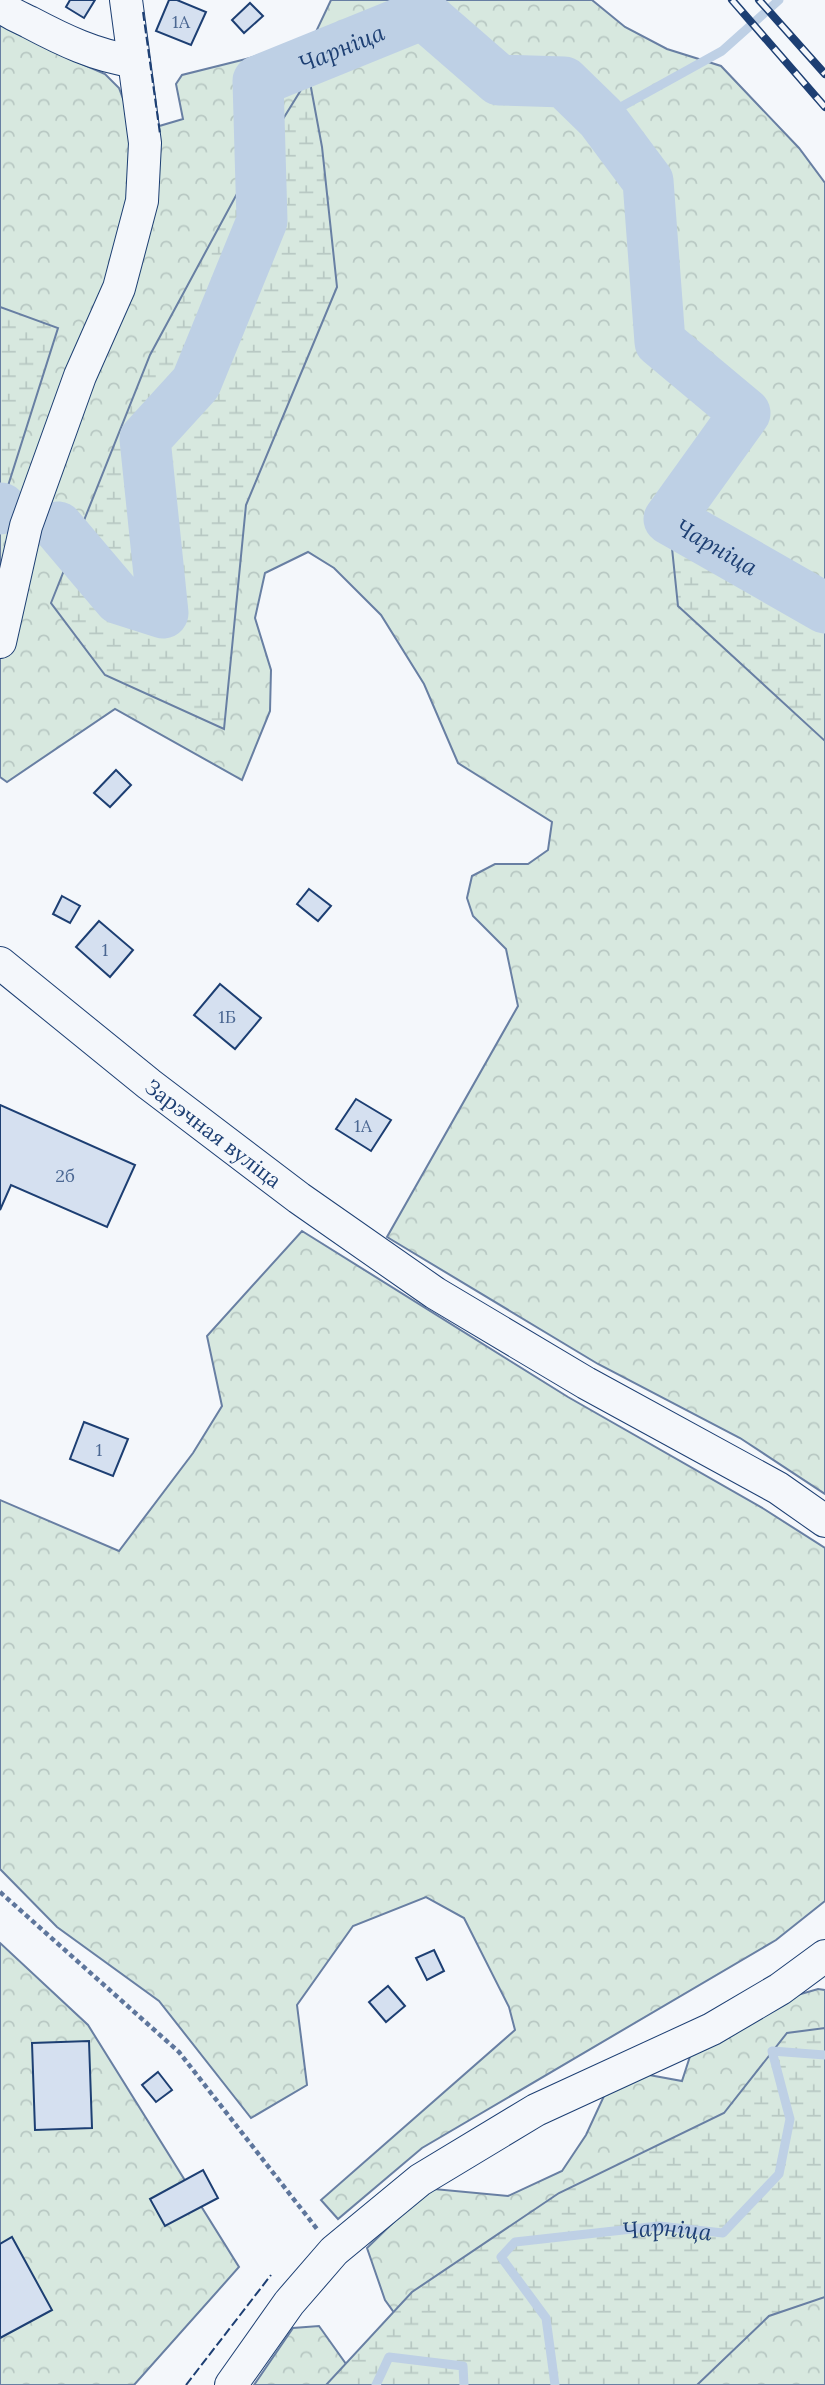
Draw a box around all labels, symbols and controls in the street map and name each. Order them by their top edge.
house number: 1А [172,10,191,33]
water label: Чарніца [294,17,389,78]
water label: Чарніца [671,512,763,581]
house number: 1 [102,938,108,961]
house number: 1Б [218,1005,236,1028]
street label: Зарэчная вуліца [140,1073,287,1194]
house number: 1А [354,1114,373,1137]
house number: 2б [55,1164,75,1187]
house number: 1 [96,1438,102,1461]
water label: Чарніца [621,2211,714,2246]

